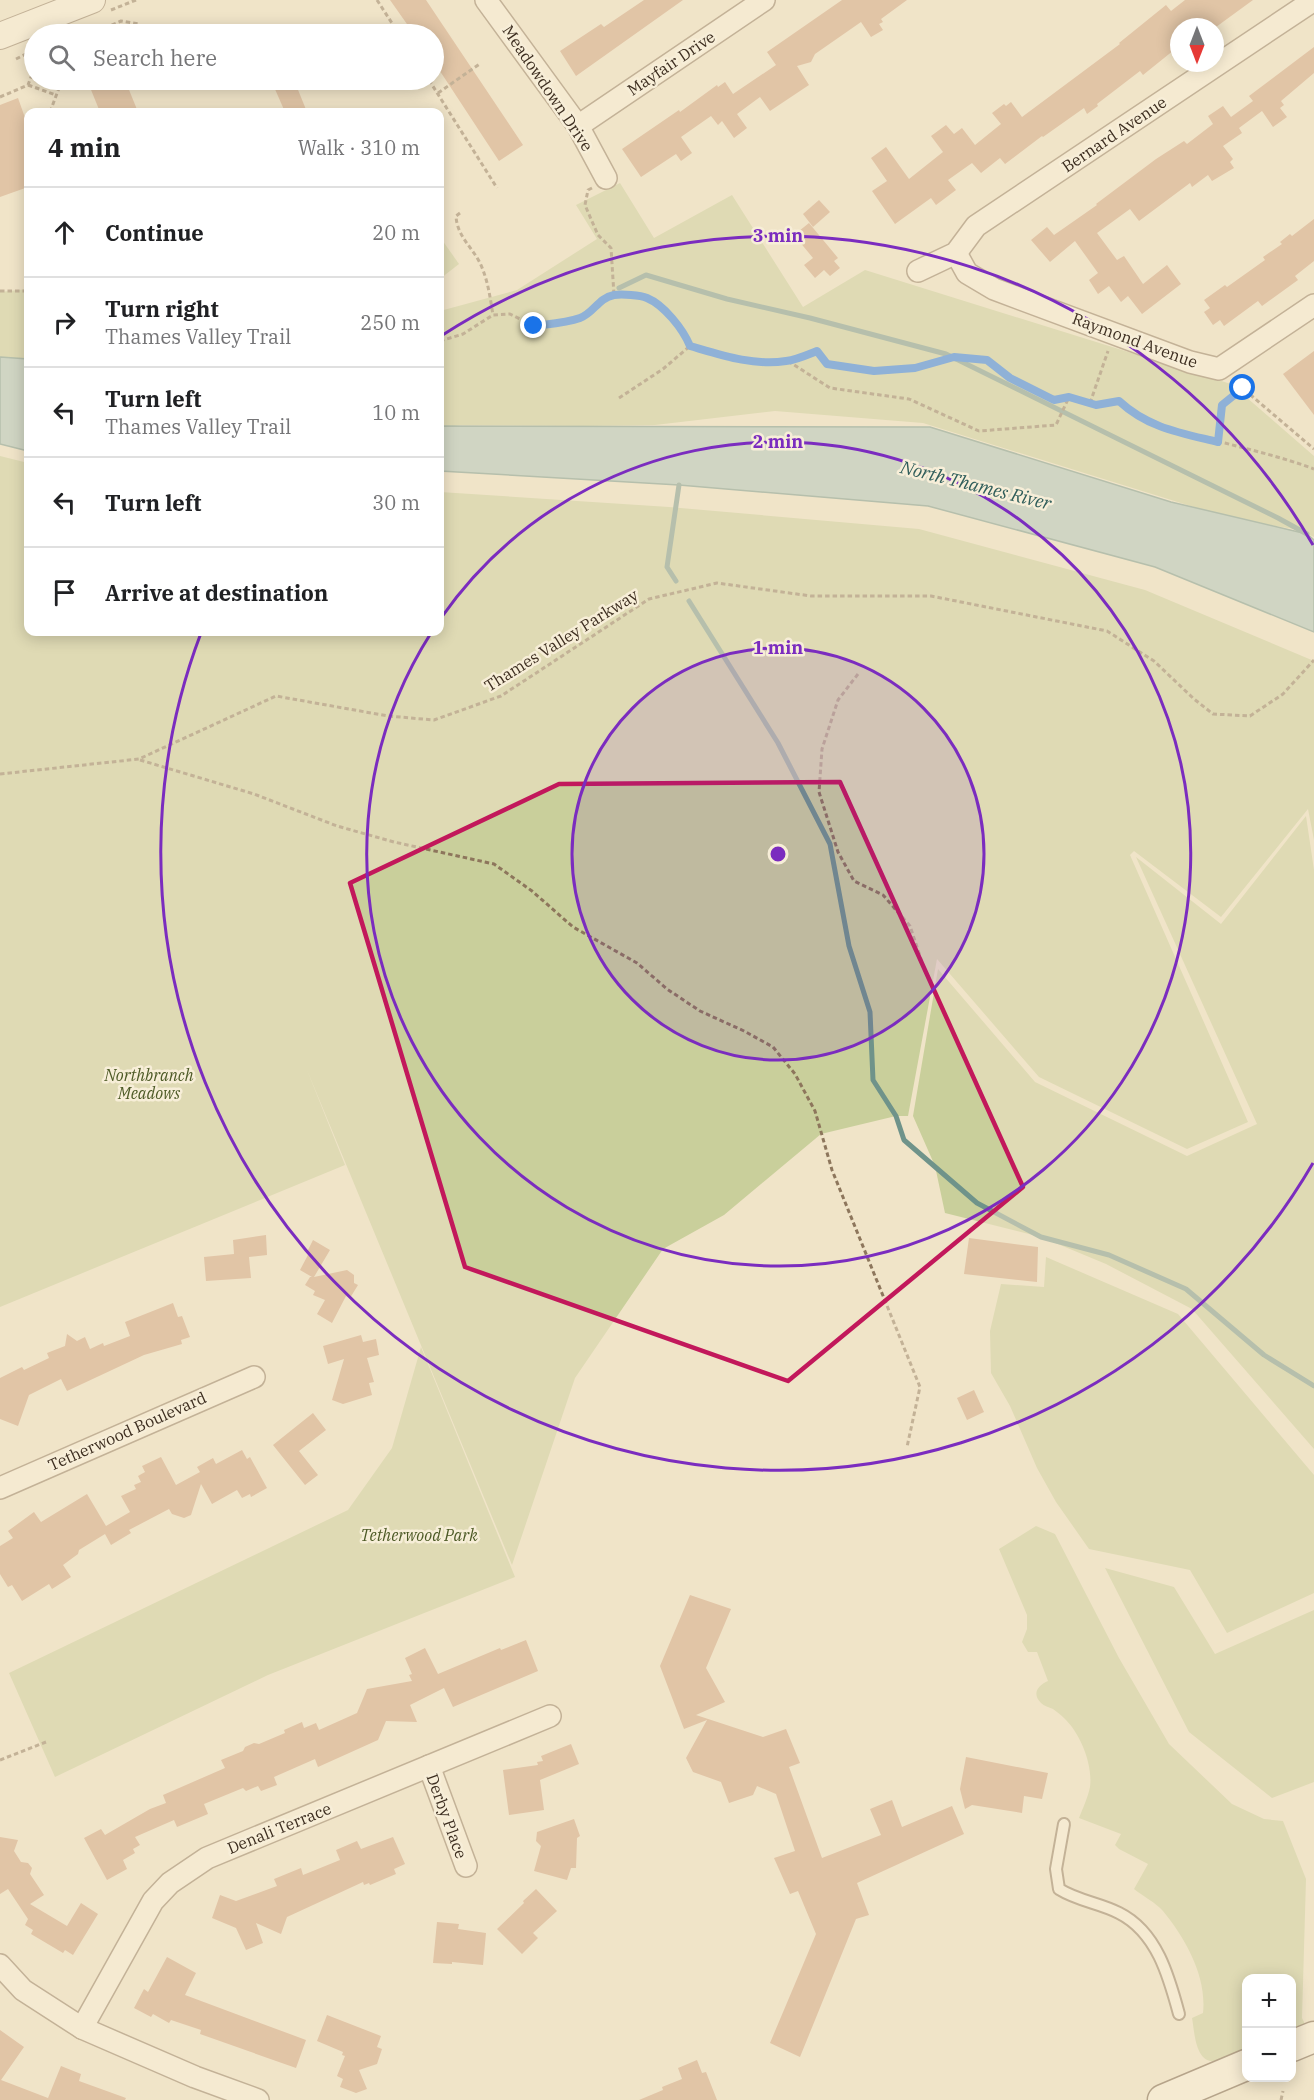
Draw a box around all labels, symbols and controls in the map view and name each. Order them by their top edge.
north arrow [1170,18,1224,72]
street label: Meadowdown Drive [498,21,598,155]
search box [24,24,444,90]
street label: Mayfair Drive [623,26,719,100]
icon: search [45,41,78,74]
text: Search here [93,43,217,72]
street label: Bernard Avenue [1058,92,1170,176]
text: 4 min [48,130,121,164]
text: Walk · 310 m [298,134,420,161]
icon: ahead [48,216,81,249]
text: Continue [105,218,204,247]
text: 20 m [372,219,420,246]
text: 3 min [753,224,803,247]
text: Turn right [105,294,219,323]
icon: right [48,306,81,339]
street label: Raymond Avenue [1070,308,1200,372]
text: 250 m [360,309,420,336]
route end [520,312,546,338]
text: Thames Valley Trail [105,323,291,350]
route start [1229,374,1255,400]
text: Turn left [105,384,201,413]
icon: left [48,396,81,429]
text: 10 m [372,399,420,426]
text: Thames Valley Trail [105,413,291,440]
text: 2 min [753,430,803,453]
water label: North Thames River [897,455,1055,515]
icon: left [48,486,81,519]
text: Turn left [105,488,201,517]
text: 30 m [372,489,420,516]
icon: arrive [48,576,81,609]
text: Arrive at destination [105,578,328,607]
street label: Thames Valley Parkway [480,584,642,696]
text: 1 min [753,636,803,659]
centre of rings [768,844,788,864]
park label: Northbranch Meadows [104,1065,194,1103]
street label: Tetherwood Boulevard [45,1387,209,1475]
park label: Tetherwood Park [360,1525,478,1545]
street label: Derby Place [422,1771,472,1861]
street label: Denali Terrace [224,1798,334,1858]
map controls [1242,1974,1296,2082]
button: + [1242,1974,1296,2028]
button: − [1242,2028,1296,2082]

